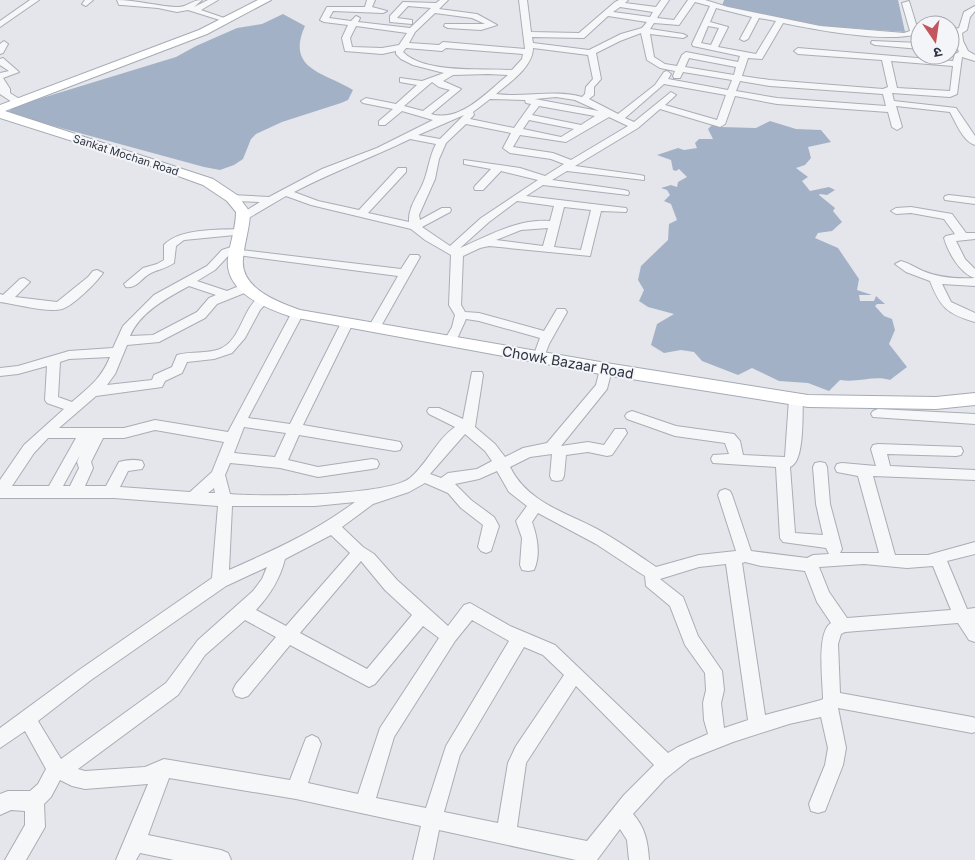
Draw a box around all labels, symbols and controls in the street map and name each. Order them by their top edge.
north arrow [910,15,960,65]
text: उ [931,44,944,63]
street label: Sankat Mochan Road [71,131,181,179]
street label: Chowk Bazaar Road [501,342,635,382]

